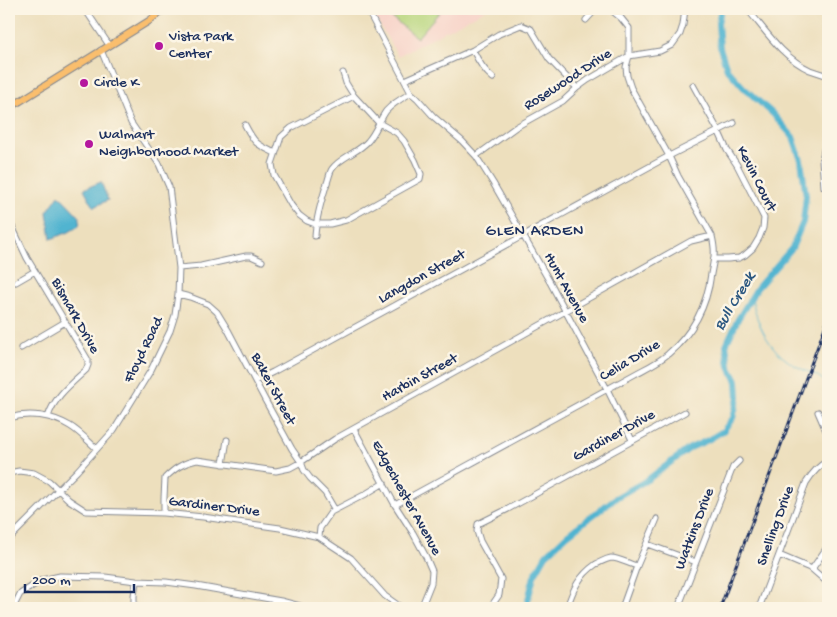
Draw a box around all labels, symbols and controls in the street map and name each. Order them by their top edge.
place label: Vista Park Center [168,28,234,63]
marker: Vista Park Center [153,40,165,52]
street label: Rosewood Drive [521,45,616,115]
place label: Circle K [94,74,140,92]
marker: Circle K [78,77,90,89]
place label: Walmart Neighborhood Market [99,126,240,161]
marker: Walmart Neighborhood Market [83,138,95,150]
street label: Kevin Court [732,143,781,216]
district label: GLEN ARDEN [486,223,584,242]
street label: Langdon Street [375,245,470,308]
street label: Hunt Avenue [539,250,593,326]
water label: Bull Creek [711,268,762,335]
street label: Bismark Drive [46,274,103,357]
street label: Floyd Road [120,313,168,387]
street label: Celia Drive [597,336,664,386]
street label: Baker Street [246,349,300,430]
street label: Harbin Street [379,349,463,406]
street label: Gardiner Drive [570,406,659,466]
street label: Edgechester Avenue [367,437,445,559]
street label: Snelling Drive [753,483,799,568]
street label: Watkins Drive [671,485,719,572]
street label: Gardiner Drive [167,492,261,522]
scale bar [25,562,134,594]
text: 200 m [32,572,71,590]

